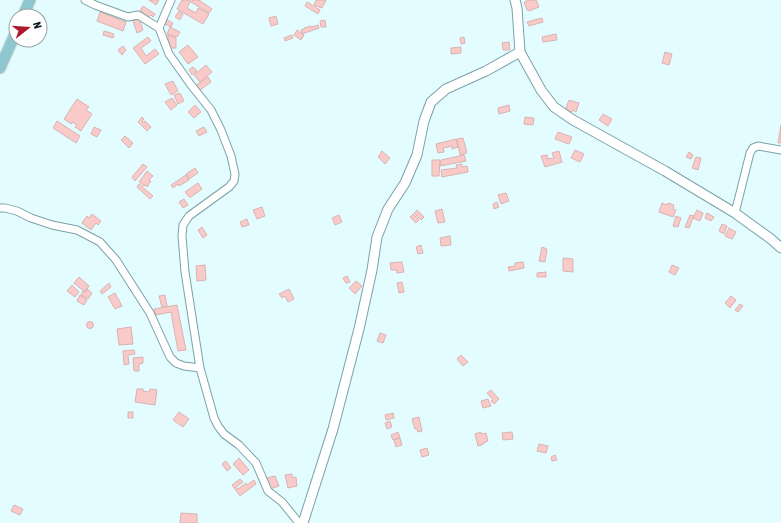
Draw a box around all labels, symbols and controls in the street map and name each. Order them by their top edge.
north arrow [8,8,48,48]
text: N [31,20,44,30]

